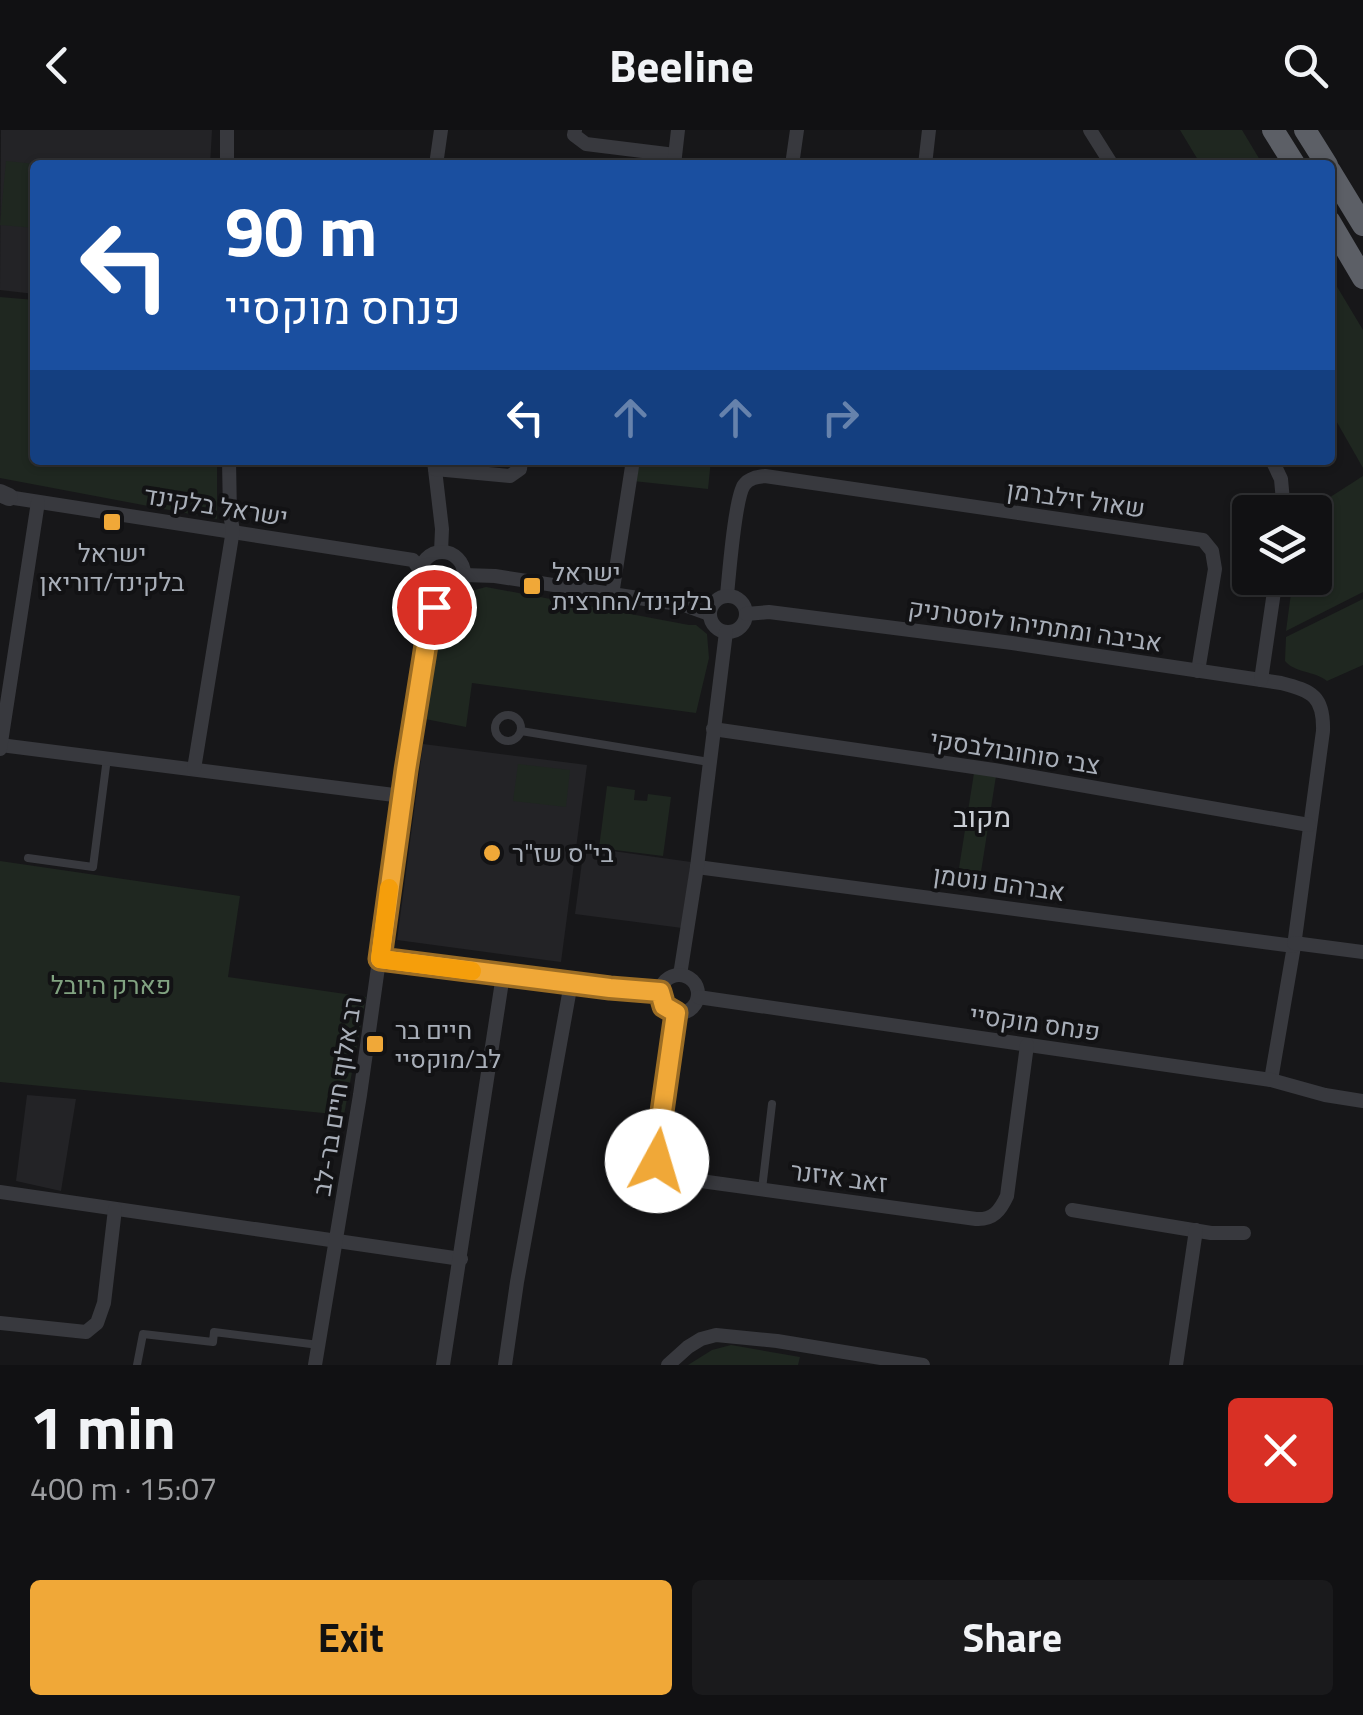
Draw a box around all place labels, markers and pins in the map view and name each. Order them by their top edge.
marker: ישראל בלקינד/דוריאן [101,511,123,533]
place label: ישראל בלקינד/דוריאן [40,534,184,601]
place label: ישראל בלקינד/החרצית [552,553,712,620]
pin [392,565,477,650]
marker: ישראל בלקינד/החרצית [521,575,543,597]
place label: בי"ס שז"ר [512,834,614,872]
marker: בי"ס שז"ר [481,842,503,864]
place label: חיים בר לב/מוקסיי [395,1011,501,1078]
marker: חיים בר לב/מוקסיי [364,1033,386,1055]

